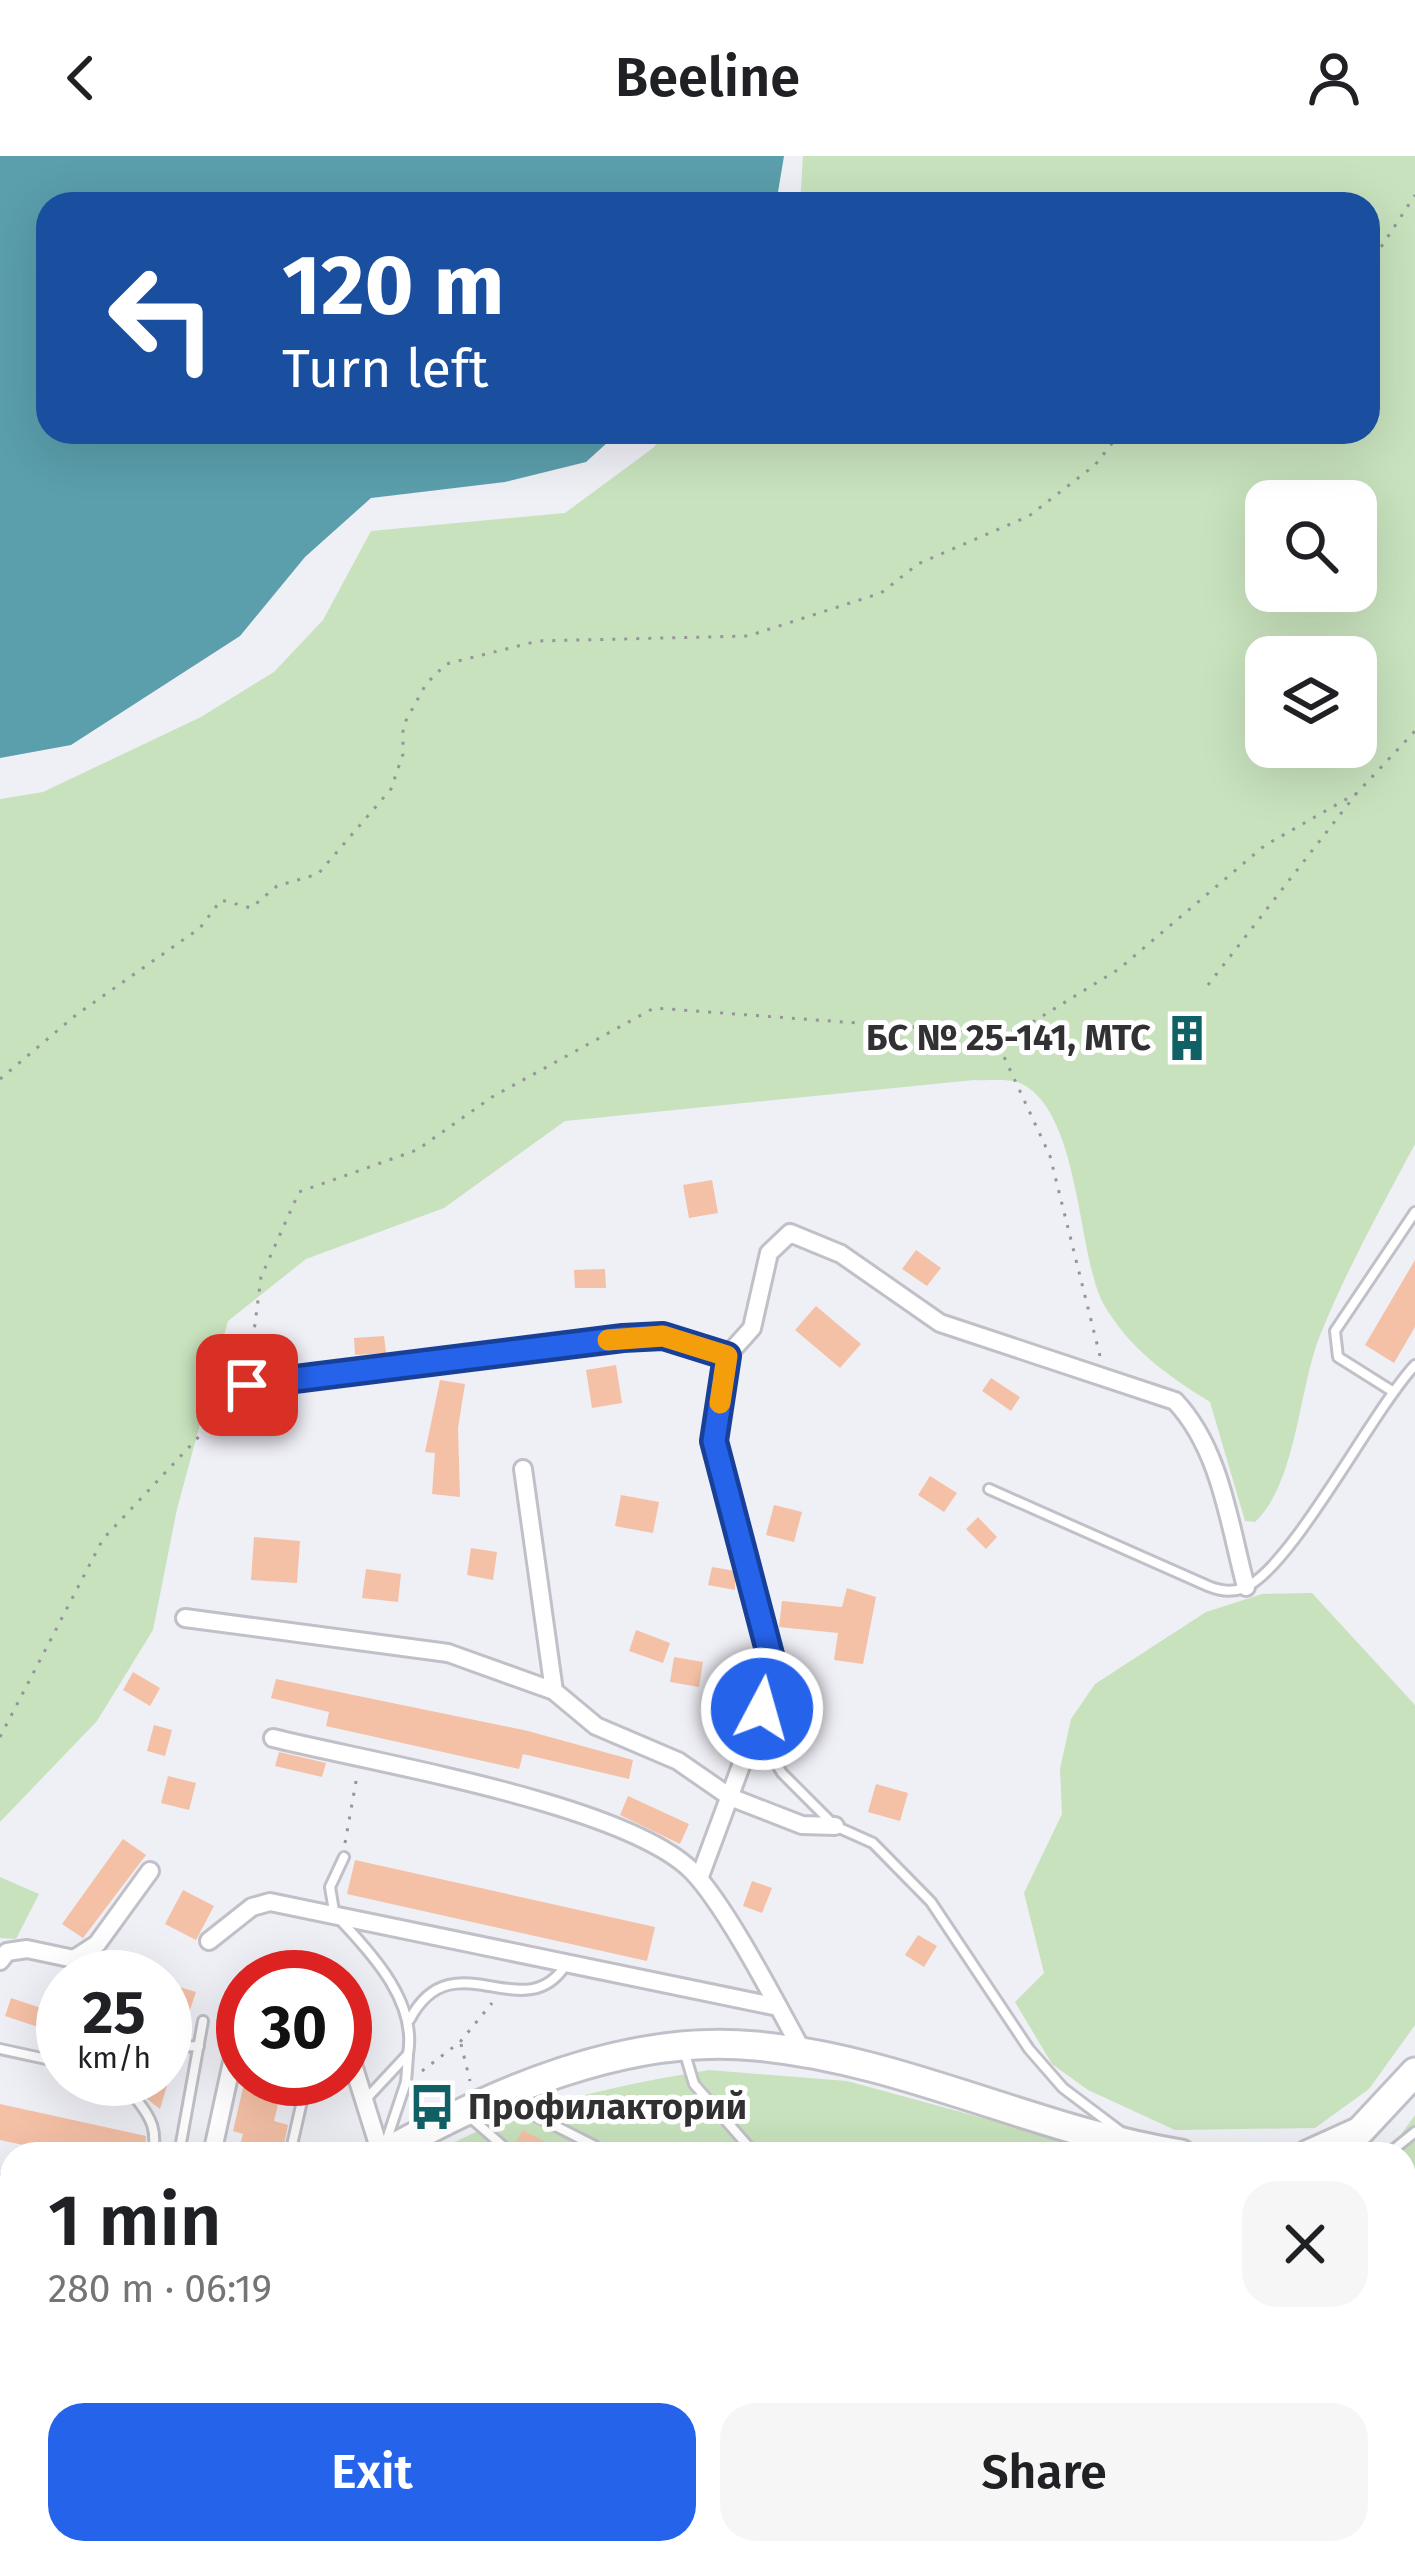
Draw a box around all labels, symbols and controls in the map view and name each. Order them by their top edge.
icon: back [48,45,114,111]
icon: person [1301,45,1367,111]
text: Beeline [615,46,800,110]
text: 120 m [282,235,504,336]
icon: left [84,240,240,396]
text: Turn left [282,337,489,401]
map controls [1245,480,1377,768]
button: search [1245,480,1377,612]
button: layers [1245,636,1377,768]
building icon: БС № 25-141, МТС [1162,1013,1212,1063]
place label: БС № 25-141, МТС [866,1016,1151,1060]
pin [196,1334,298,1436]
icon: arrive [214,1352,280,1418]
position arrow [699,1646,825,1772]
speed limit sign: 30 [216,1950,372,2106]
text: 25 [82,1977,146,2049]
text: km/h [77,2040,151,2076]
bus stop icon: Профилакторий [407,2082,457,2132]
place label: Профилакторий [468,2085,747,2129]
text: 1 min [48,2178,221,2264]
button: close [1242,2181,1368,2307]
text: 280 m · 06:19 [48,2266,272,2312]
button: Exit [48,2403,696,2541]
button: Share [720,2403,1368,2541]

